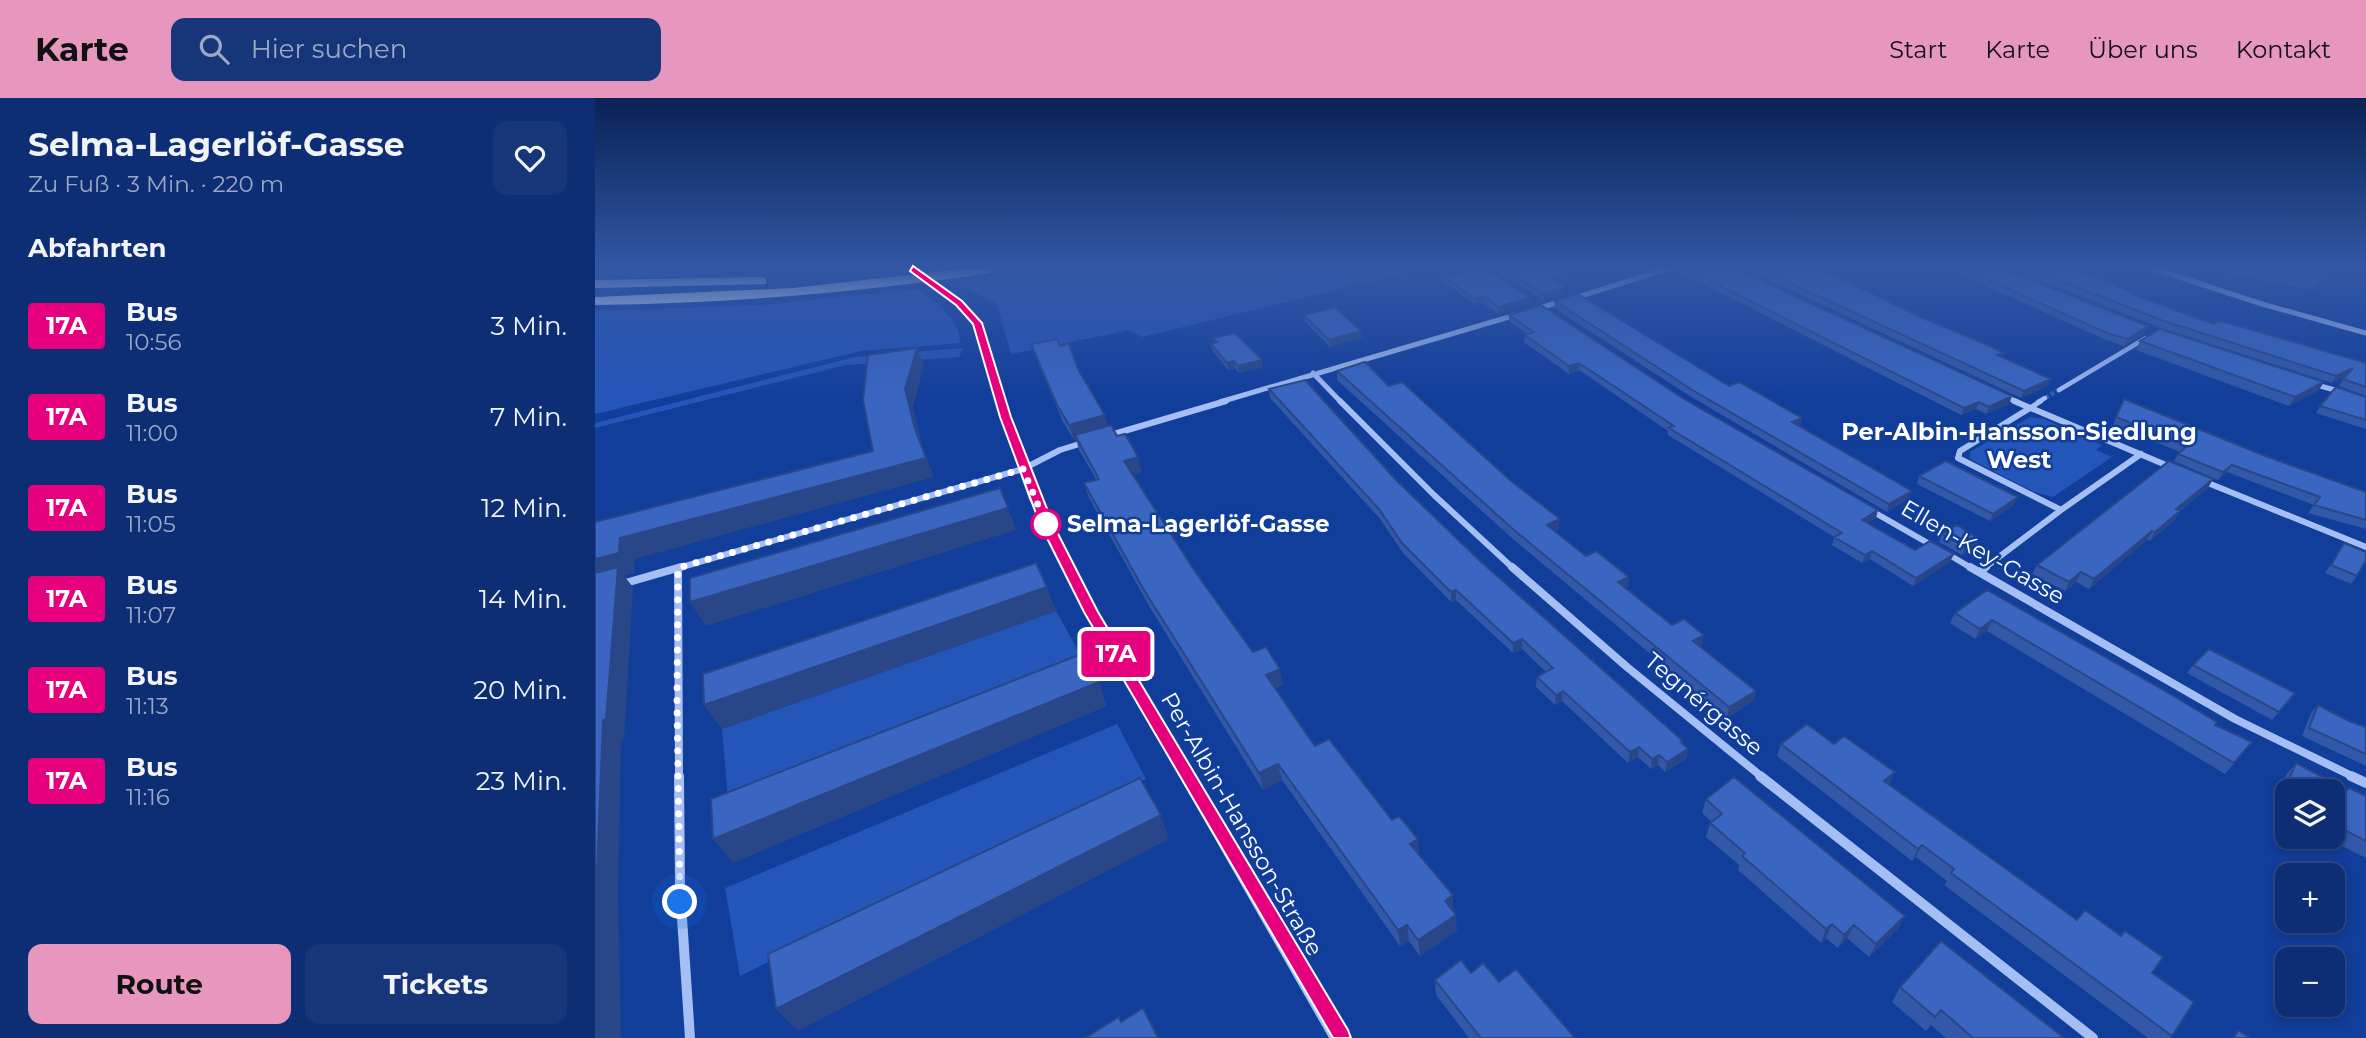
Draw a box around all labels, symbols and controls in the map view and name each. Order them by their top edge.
search box [171,18,661,81]
text: Karte [35,29,129,69]
icon: search [195,30,233,68]
text: Hier suchen [251,33,407,65]
text: Start [1889,35,1947,64]
text: Karte [1985,35,2050,64]
text: Über uns [2088,35,2198,64]
text: Kontakt [2236,35,2331,64]
button: heart [493,121,567,195]
text: Selma-Lagerlöf-Gasse [28,124,405,164]
text: Zu Fuß · 3 Min. · 220 m [28,170,284,198]
text: Abfahrten [28,232,167,264]
text: Bus [126,296,178,328]
text: 3 Min. [491,310,567,342]
text: 17A [46,311,87,340]
text: 10:56 [126,328,181,356]
text: Bus [126,387,178,419]
text: 7 Min. [490,401,567,433]
text: 17A [46,402,87,431]
district label: Per-Albin-Hansson-Siedlung West [1841,417,2197,474]
text: 11:00 [126,419,178,447]
text: Bus [126,478,178,510]
text: 12 Min. [481,492,567,524]
text: 17A [46,493,87,522]
street label: Ellen-Key-Gasse [1896,494,2070,610]
marker: Selma-Lagerlöf-Gasse [1031,509,1061,539]
text: 11:05 [126,510,176,538]
place label: Selma-Lagerlöf-Gasse [1067,510,1330,538]
text: Bus [126,569,178,601]
text: 14 Min. [479,583,567,615]
text: 17A [46,584,87,613]
text: 11:07 [126,601,176,629]
line badge: 17A [1076,631,1156,677]
text: 17A [1095,639,1137,668]
street label: Tegnérgasse [1639,646,1769,762]
text: Bus [126,660,178,692]
text: 20 Min. [473,674,567,706]
text: 17A [46,675,87,704]
street label: Per-Albin-Hansson-Straße [1155,687,1329,961]
text: 11:13 [126,692,169,720]
text: Bus [126,751,178,783]
text: 23 Min. [476,765,567,797]
text: 17A [46,766,87,795]
map controls [2275,779,2345,1017]
button: layers [2275,779,2345,849]
text: 11:16 [126,783,170,811]
button: + [2275,863,2345,933]
your location [662,884,697,919]
button: Route [28,944,291,1024]
button: Tickets [305,944,567,1024]
button: − [2275,947,2345,1017]

